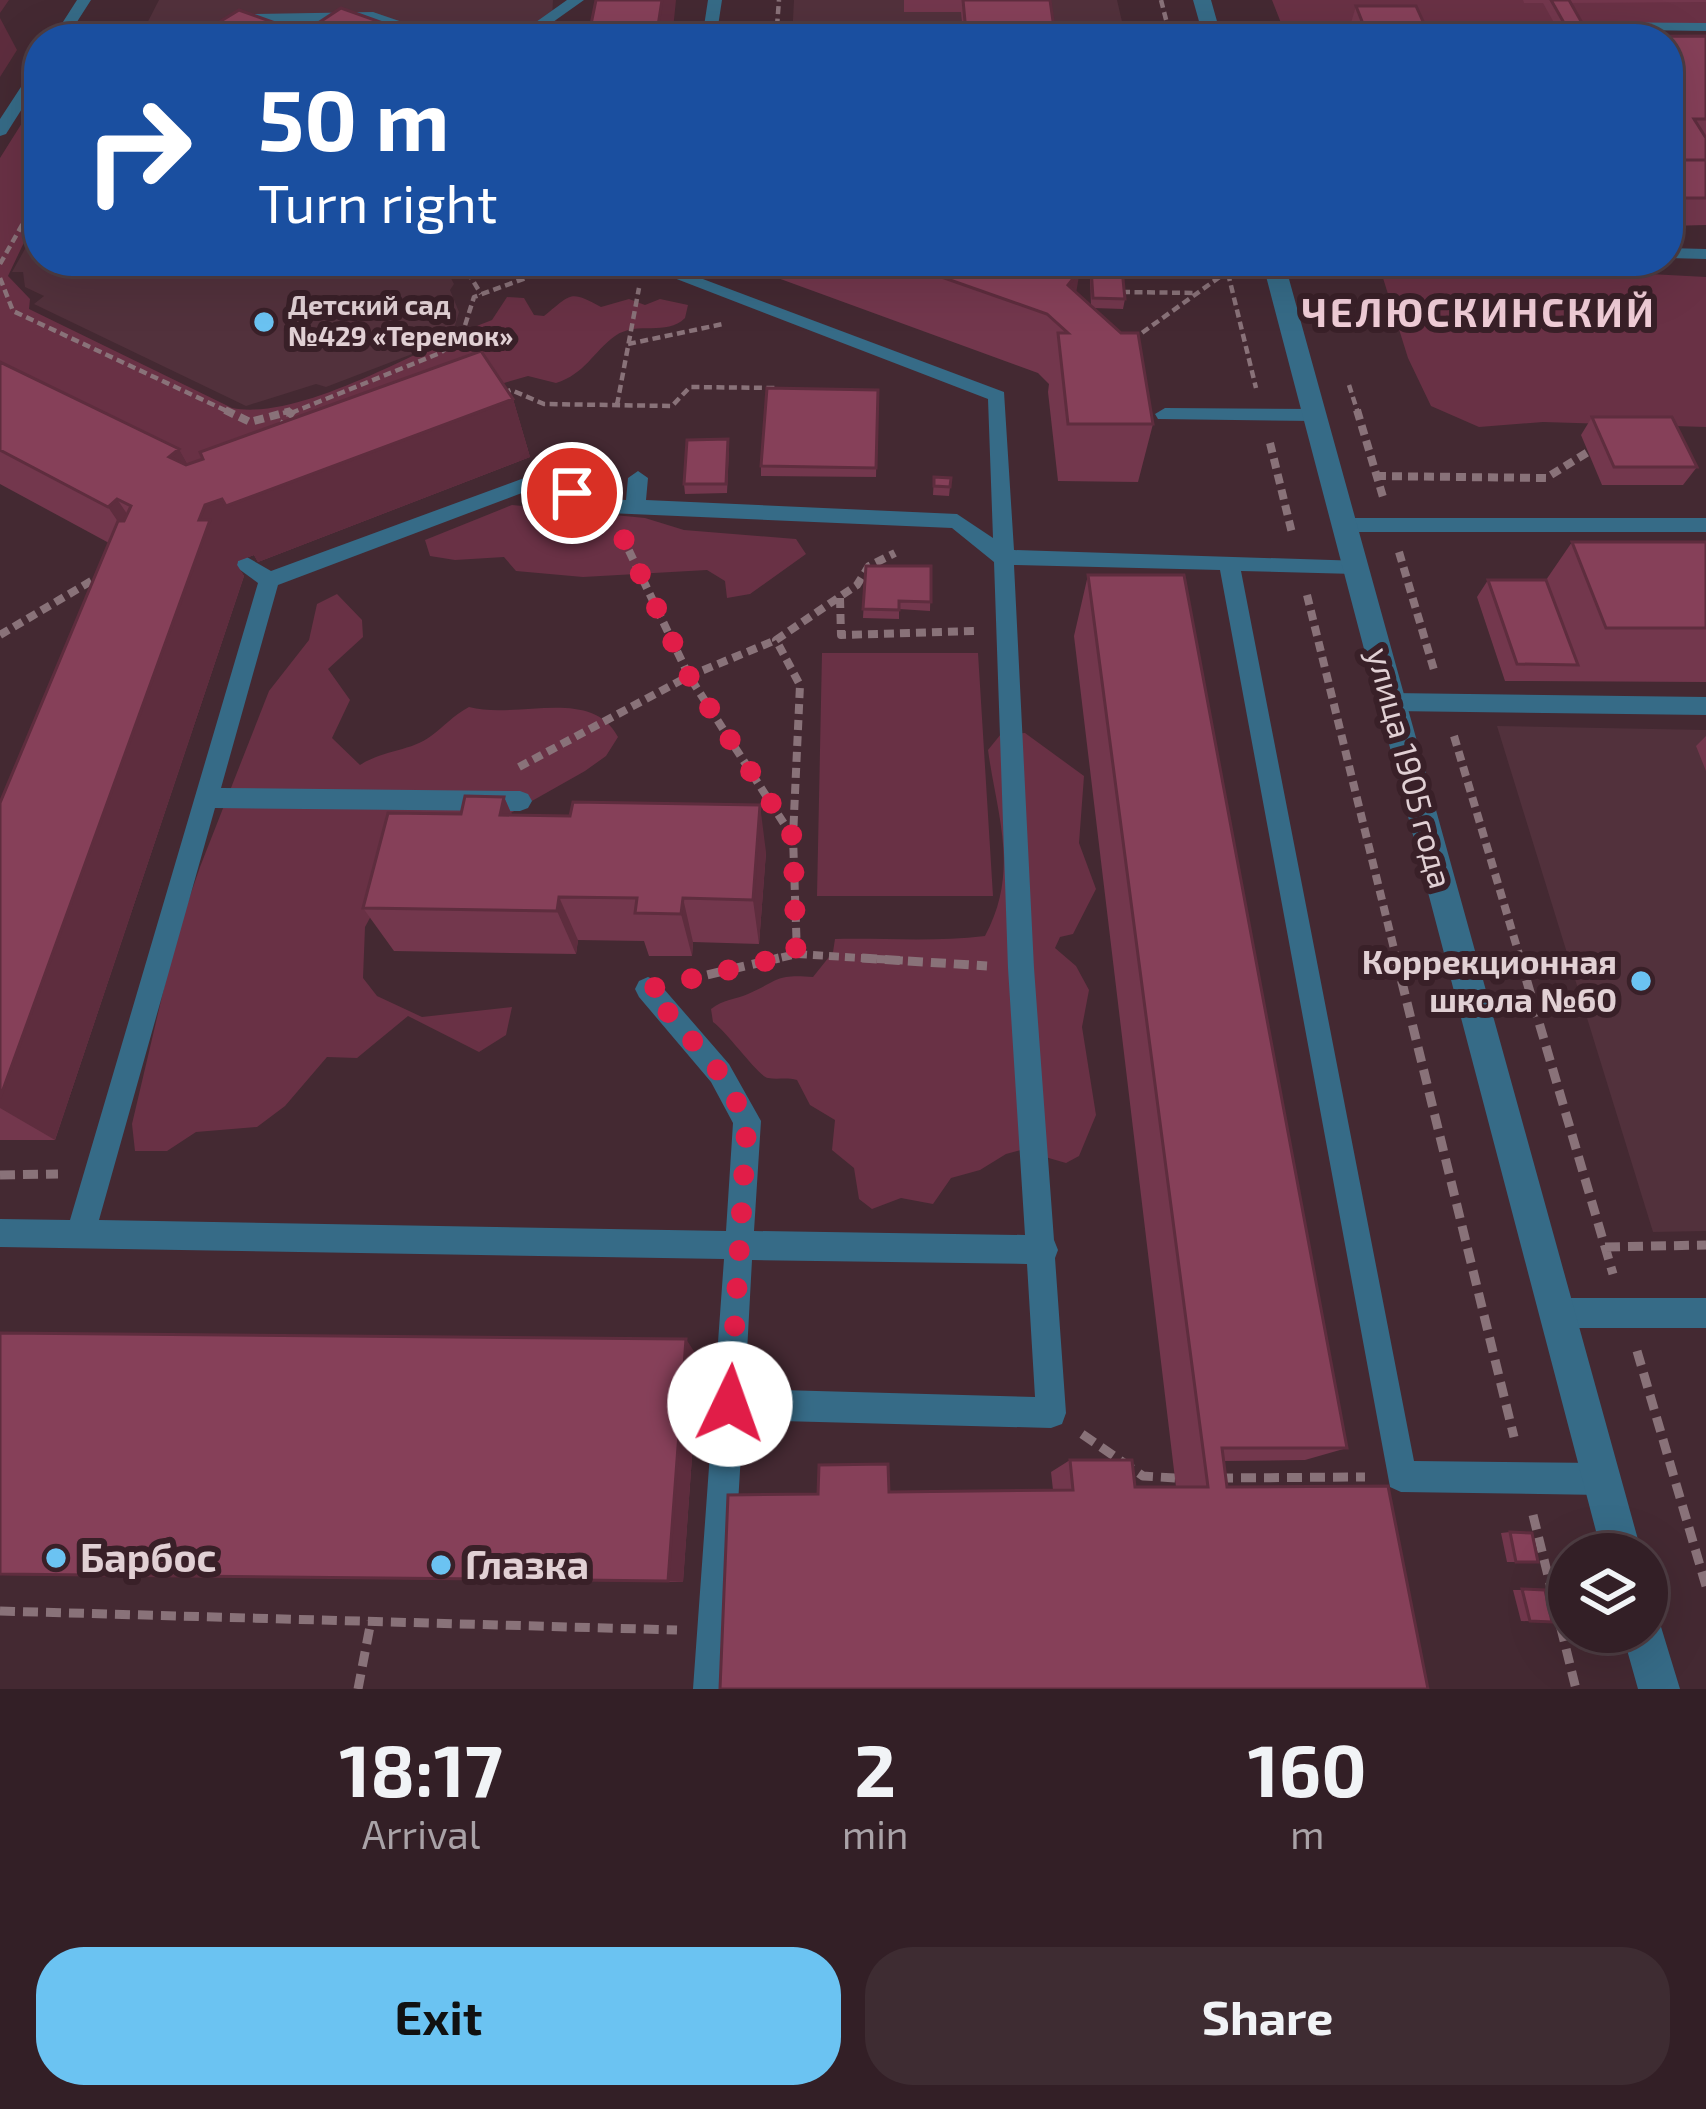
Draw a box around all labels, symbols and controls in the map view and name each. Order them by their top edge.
text: 50 m [258,67,450,168]
icon: right [60,72,216,228]
text: Turn right [258,169,498,234]
place label: Детский сад №429 «Теремок» [288,288,513,351]
district label: ЧЕЛЮСКИНСКИЙ [1301,288,1657,335]
marker: Детский сад №429 «Теремок» [251,309,277,335]
pin [521,442,623,544]
icon: arrive [539,460,605,526]
street label: улица 1905 года [1359,643,1462,893]
place label: Коррекционная школа №60 [1362,941,1617,1019]
marker: Коррекционная школа №60 [1628,968,1654,994]
position arrow [667,1341,793,1467]
place label: Барбос [80,1533,216,1580]
map controls [1548,1533,1668,1653]
button: layers [1548,1533,1668,1653]
place label: Глазка [465,1540,589,1587]
marker: Барбос [43,1545,69,1571]
marker: Глазка [428,1552,454,1578]
text: 18:17 [339,1725,503,1811]
text: 2 [854,1725,896,1811]
text: 160 [1248,1725,1367,1811]
text: Arrival [362,1810,480,1857]
text: min [842,1810,909,1857]
text: m [1290,1810,1324,1857]
button: Exit [36,1947,841,2085]
button: Share [865,1947,1670,2085]

